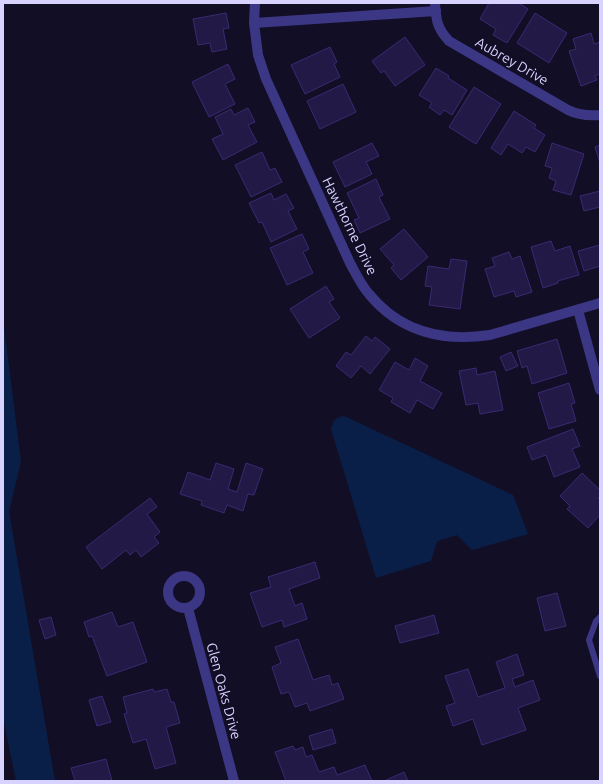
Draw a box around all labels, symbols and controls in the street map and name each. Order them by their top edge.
street label: Aubrey Drive [473,34,551,88]
street label: Hawthorne Drive [319,174,381,278]
street label: Glen Oaks Drive [203,641,245,741]

